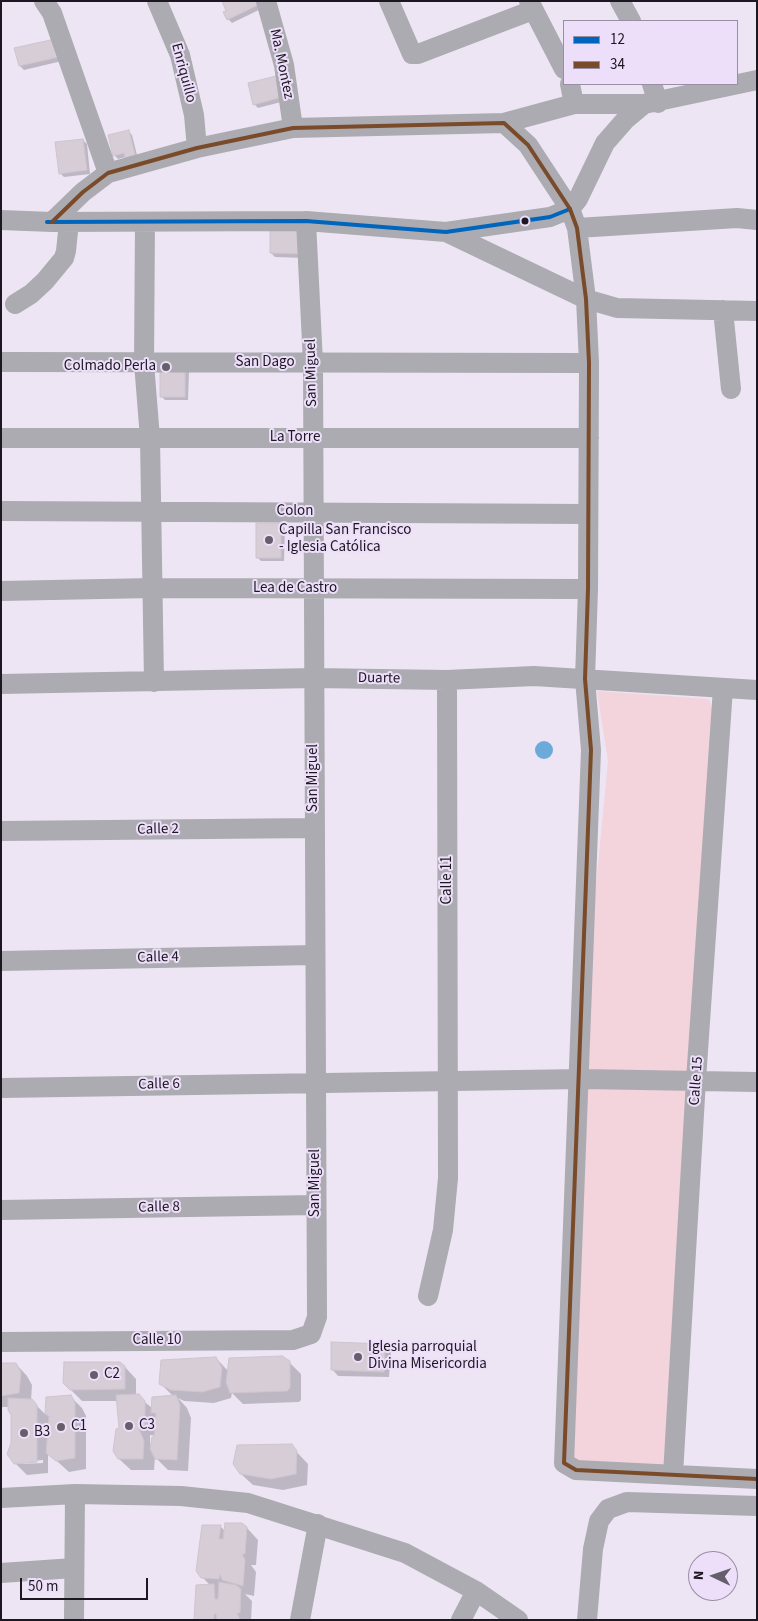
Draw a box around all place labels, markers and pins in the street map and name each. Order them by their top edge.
unlabelled marker [520,216,530,226]
place label: Colmado Perla [64,358,156,376]
marker: Colmado Perla [160,361,172,373]
place label: Capilla San Francisco - Iglesia Católica [279,522,411,557]
marker: Capilla San Francisco - Iglesia Católica [263,534,275,546]
place label: Iglesia parroquial Divina Misericordia [368,1339,487,1374]
marker: Iglesia parroquial Divina Misericordia [352,1351,364,1363]
place label: C2 [104,1366,120,1384]
marker: C2 [88,1369,100,1381]
place label: C3 [139,1417,155,1435]
place label: C1 [71,1418,87,1436]
marker: C3 [123,1420,135,1432]
marker: C1 [55,1421,67,1433]
place label: B3 [34,1424,50,1442]
marker: B3 [18,1427,30,1439]

